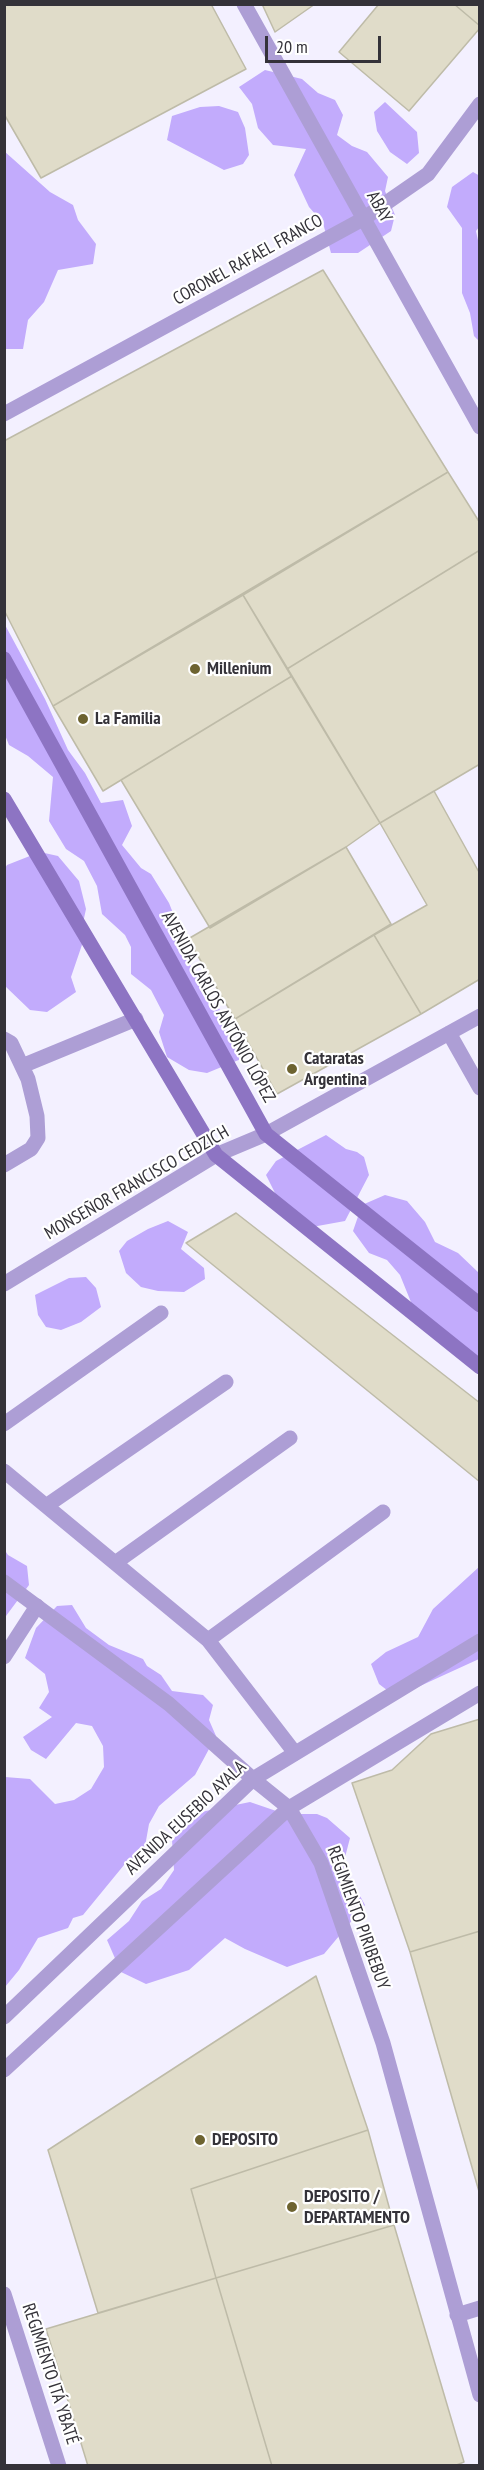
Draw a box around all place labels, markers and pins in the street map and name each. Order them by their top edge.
place label: Millenium [207,658,272,680]
marker: Millenium [188,662,202,676]
place label: La Familia [95,708,161,730]
marker: La Familia [76,712,90,726]
place label: Cataratas Argentina [304,1048,367,1090]
marker: Cataratas Argentina [285,1062,299,1076]
place label: DEPOSITO [212,2129,278,2151]
marker: DEPOSITO [193,2133,207,2147]
place label: DEPOSITO / DEPARTAMENTO [304,2186,410,2228]
marker: DEPOSITO / DEPARTAMENTO [285,2200,299,2214]

